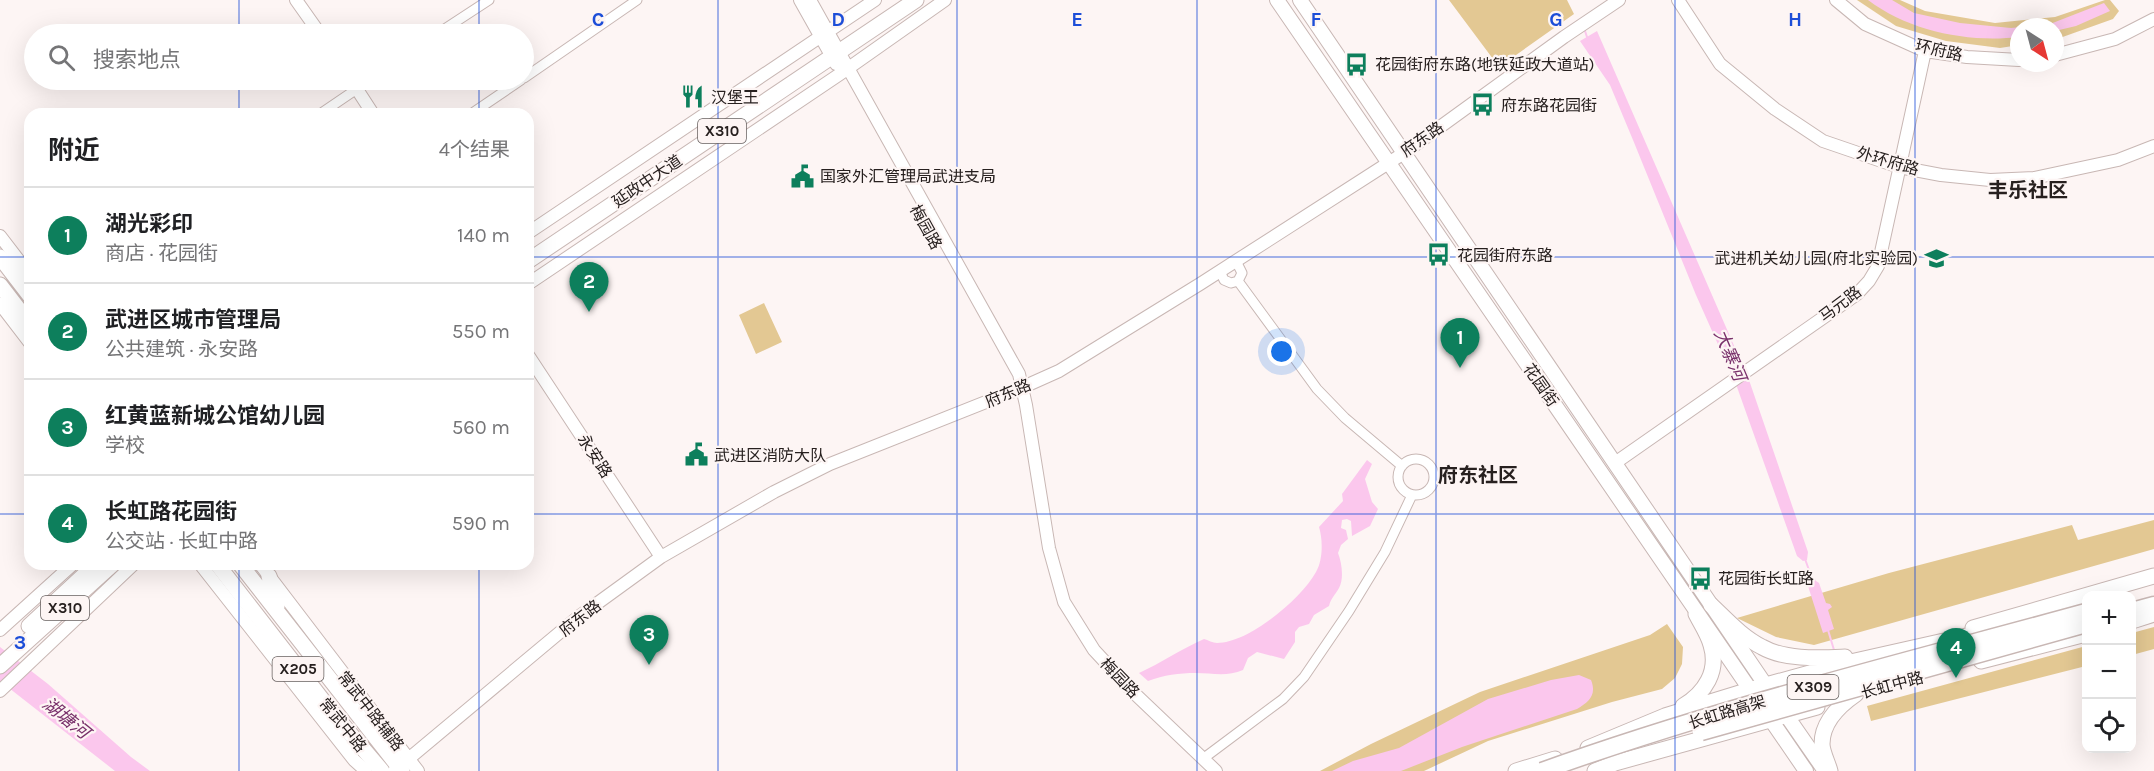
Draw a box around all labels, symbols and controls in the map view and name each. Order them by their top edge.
text: C [592,8,604,31]
text: D [831,8,845,31]
text: E [1071,8,1083,31]
text: F [1311,8,1322,31]
text: G [1549,8,1563,31]
text: H [1788,8,1802,31]
north arrow [2010,18,2064,72]
search box [24,24,534,90]
street label: 环府路 [1913,35,1965,65]
icon: search [45,41,78,74]
text: 搜索地点 [93,47,181,73]
bus stop icon: 花园街府东路(地铁延政大道站) [1344,51,1370,77]
place label: 花园街府东路(地铁延政大道站) [1375,55,1594,74]
restaurant icon: 汉堡王 [680,84,706,110]
place label: 汉堡王 [711,88,759,107]
bus stop icon: 府东路花园街 [1470,92,1496,118]
place label: 府东路花园街 [1501,96,1597,115]
street label: 府东路 [1397,117,1447,161]
road number: X310 [698,119,746,143]
text: 附近 [48,135,100,166]
text: 4个结果 [439,138,510,161]
street label: 外环府路 [1855,143,1921,179]
street label: 延政中大道 [609,151,685,211]
public building icon: 国家外汇管理局武进支局 [789,163,815,189]
place label: 国家外汇管理局武进支局 [820,167,996,186]
district label: 丰乐社区 [1988,179,2068,202]
street label: 梅园路 [906,201,946,253]
text: 湖光彩印 [105,211,193,237]
text: 1 [64,224,71,247]
text: 140 m [457,224,510,247]
text: 商店 · 花园街 [105,242,218,265]
bus stop icon: 花园街府东路 [1426,242,1452,268]
school or university icon: 武进机关幼儿园(府北实验园) [1923,245,1949,271]
place label: 花园街府东路 [1457,246,1553,265]
place label: 武进机关幼儿园(府北实验园) [1715,249,1918,268]
pin: 2 [570,262,608,312]
street label: 马元路 [1815,282,1865,326]
text: 武进区城市管理局 [105,307,281,333]
pin: 1 [1440,318,1480,368]
text: 2 [61,320,74,343]
text: 550 m [452,320,510,343]
water label: 大寨河 [1709,326,1752,387]
your location [1267,337,1296,366]
text: 公共建筑 · 永安路 [105,338,258,361]
street label: 花园街 [1519,360,1563,410]
street label: 府东路 [982,375,1034,411]
text: 红黄蓝新城公馆幼儿园 [105,403,325,429]
text: 3 [61,416,74,439]
text: 560 m [452,416,510,439]
street label: 永安路 [574,431,616,481]
text: 学校 [105,434,145,457]
public building icon: 武进区消防大队 [683,442,709,468]
place label: 武进区消防大队 [714,446,826,465]
district label: 府东社区 [1438,464,1518,487]
text: 长虹路花园街 [105,499,237,525]
text: 4 [62,512,73,535]
text: 590 m [452,512,510,535]
text: 公交站 · 长虹中路 [105,530,258,553]
bus stop icon: 花园街长虹路 [1687,565,1713,591]
place label: 花园街长虹路 [1718,569,1814,588]
map controls [2082,591,2136,753]
button: + [2082,591,2136,645]
road number: X310 [41,596,89,620]
street label: 府东路 [555,596,605,640]
pin: 3 [630,616,668,665]
pin: 4 [1936,628,1976,678]
text: 3 [14,631,26,654]
button: − [2082,645,2136,699]
street label: 梅园路 [1096,654,1144,702]
road number: X205 [272,657,324,681]
street label: 常武中路辅路 [334,667,408,755]
street label: 长虹中路 [1859,668,1925,702]
road number: X309 [1788,675,1838,699]
street label: 长虹路高架 [1686,691,1768,733]
water label: 湖塘河 [38,692,96,745]
street label: 常武中路 [315,694,371,756]
button: locate [2082,699,2136,753]

